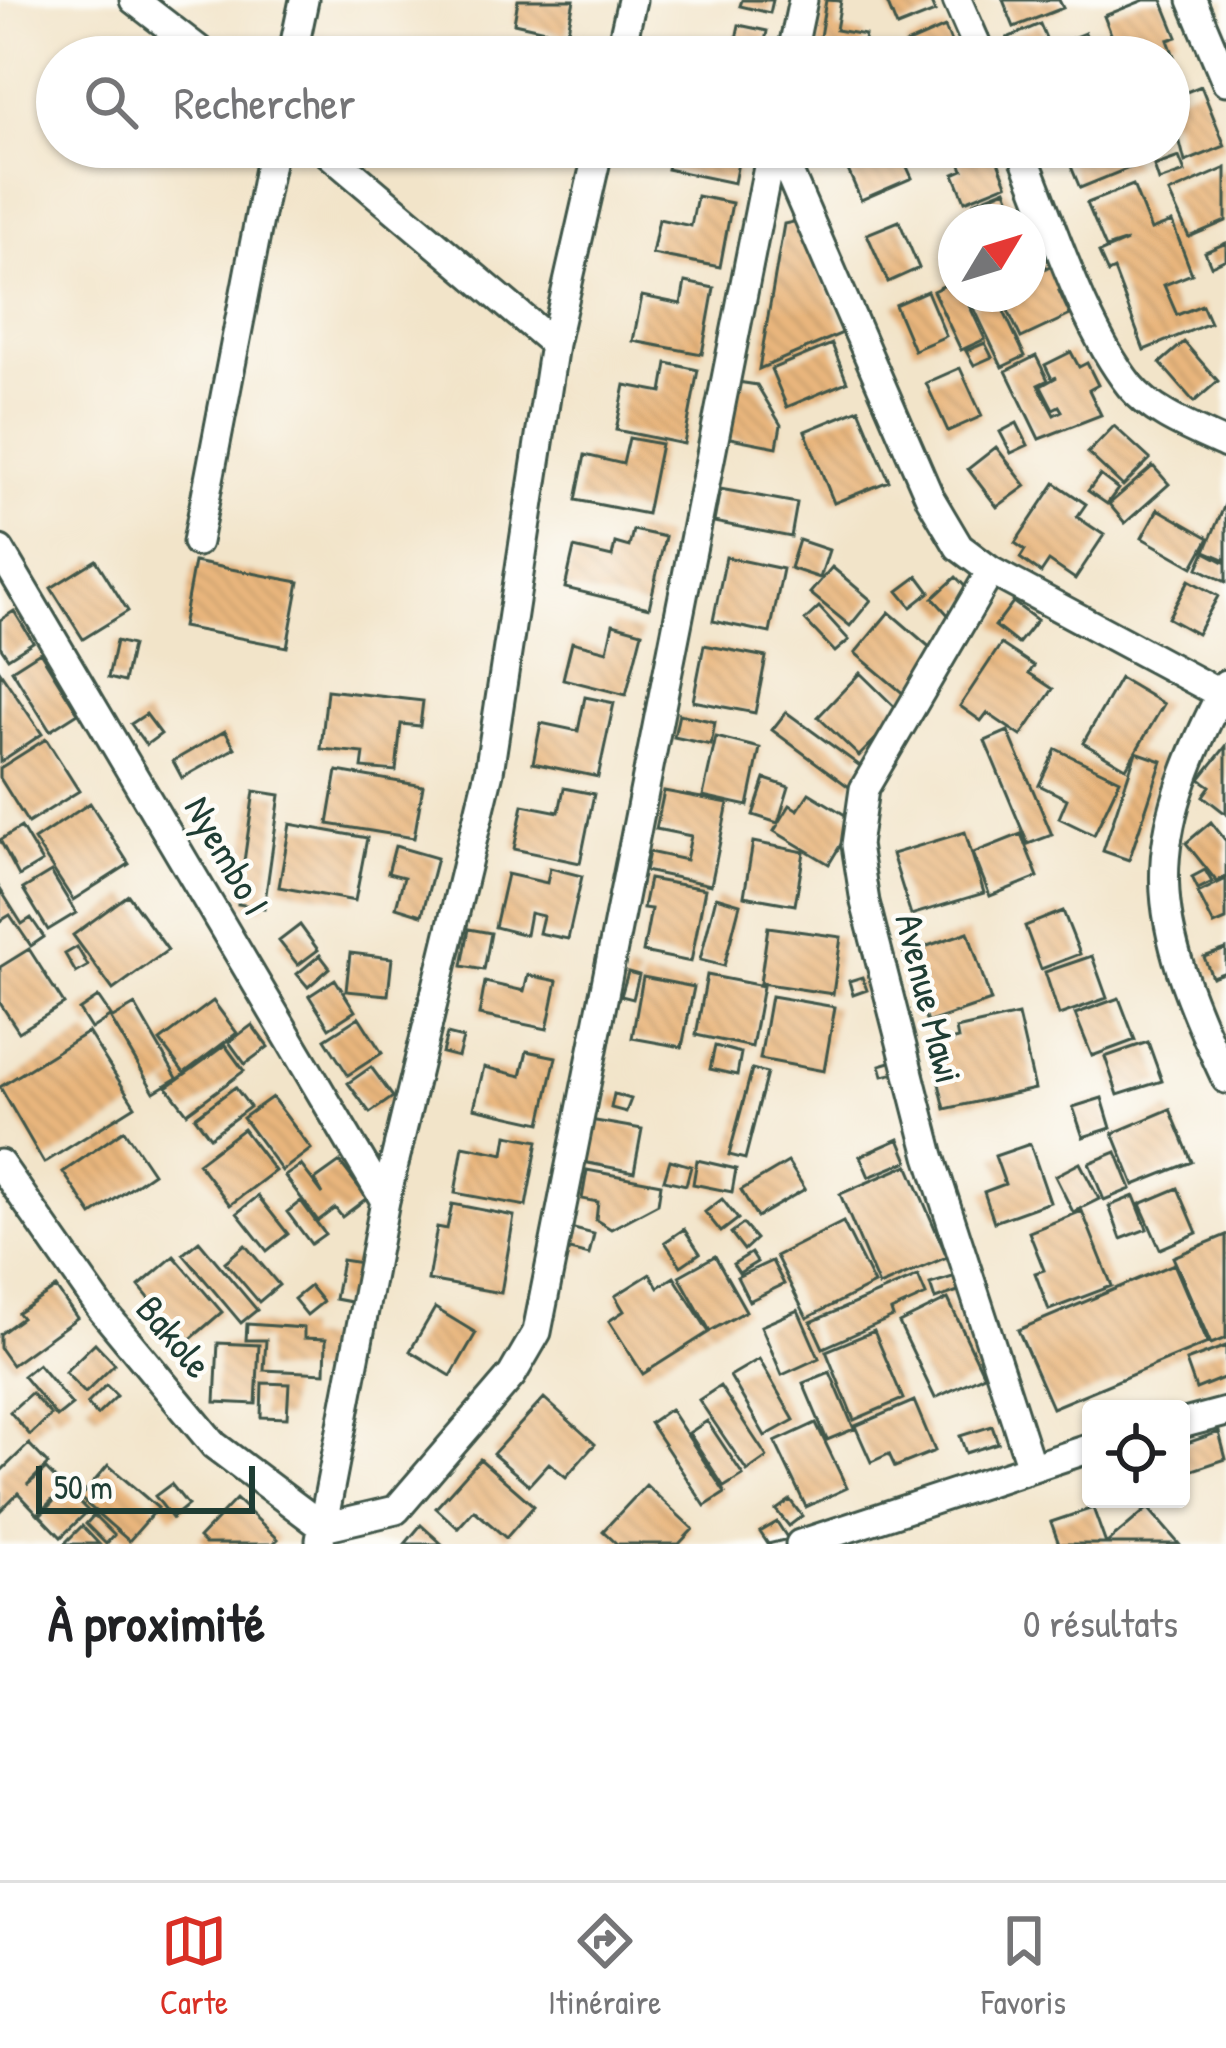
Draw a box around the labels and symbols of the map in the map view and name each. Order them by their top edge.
north arrow [938,204,1046,312]
street label: Nyembo I [173,786,283,924]
street label: Avenue Mawi [883,908,977,1088]
street label: Bakole [125,1283,225,1389]
scale bar [36,1460,255,1513]

